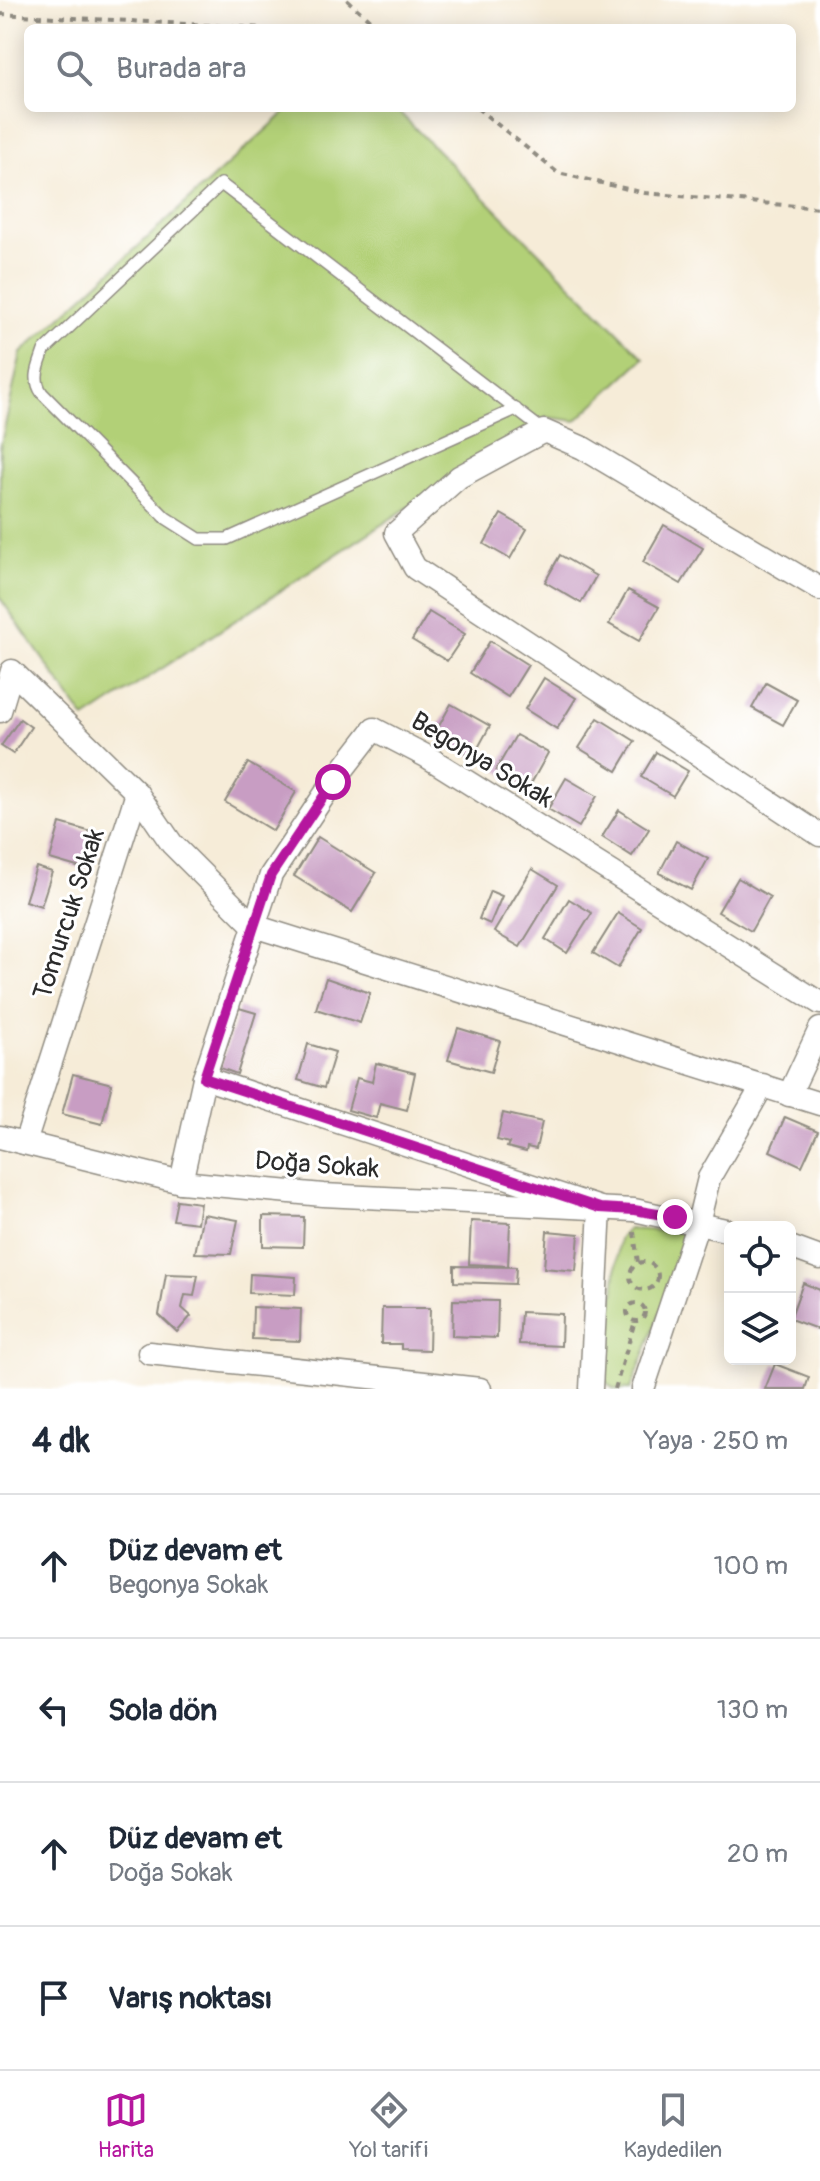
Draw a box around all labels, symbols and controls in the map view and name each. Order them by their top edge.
search box [24,24,796,112]
icon: search [52,46,96,90]
text: Burada ara [116,50,247,87]
street label: Begonya Sokak [405,705,559,815]
route start [315,764,351,800]
street label: Tomurcuk Sokak [26,824,112,1003]
street label: Doğa Sokak [254,1145,380,1185]
route end [657,1199,693,1235]
map controls [724,1221,796,1365]
button: locate [724,1221,796,1293]
button: layers [724,1293,796,1365]
text: 4 dk [32,1420,90,1463]
text: Yaya · 250 m [644,1425,788,1457]
text: Düz devam et [108,1532,282,1569]
icon: ahead [32,1544,76,1588]
text: 100 m [714,1550,788,1582]
text: Begonya Sokak [108,1569,268,1601]
icon: left [32,1688,76,1732]
text: Sola dön [108,1692,217,1729]
text: 130 m [717,1694,788,1726]
text: Düz devam et [108,1820,282,1857]
icon: ahead [32,1832,76,1876]
text: 20 m [727,1838,788,1870]
text: Doğa Sokak [108,1857,233,1889]
icon: arrive [32,1976,76,2020]
text: Varış noktası [108,1980,272,2017]
tab: Harita [98,2088,154,2164]
tab: Yol tarifi [349,2088,428,2164]
tab: Kaydedilen [624,2088,722,2164]

